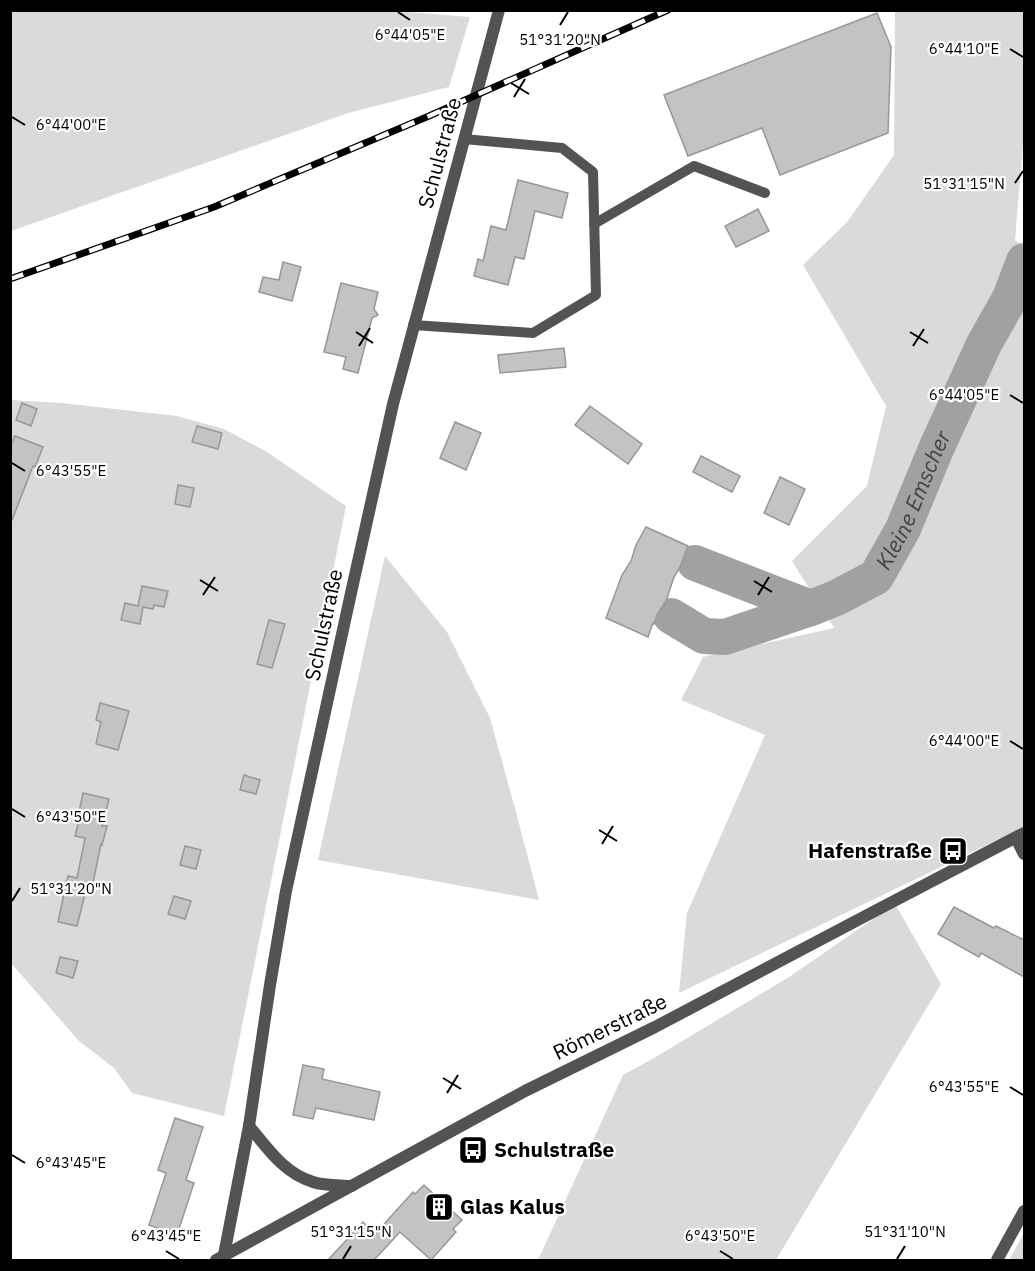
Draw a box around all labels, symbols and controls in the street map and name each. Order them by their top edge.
text: 6°44'05"E [375,25,445,44]
text: 51°31'20"N [519,30,601,49]
text: 6°44'10"E [929,39,999,58]
street label: Schulstraße [411,94,467,211]
text: 6°44'00"E [36,115,106,134]
text: 51°31'15"N [923,174,1005,193]
text: 6°44'05"E [929,385,999,404]
water label: Kleine Emscher [868,425,957,574]
text: 6°43'55"E [36,461,106,480]
street label: Schulstraße [298,566,349,683]
text: 6°44'00"E [929,731,999,750]
text: 6°43'50"E [36,807,106,826]
bus stop icon: Hafenstraße [937,835,969,867]
place label: Hafenstraße [808,836,932,864]
text: 51°31'20"N [30,879,112,898]
street label: Römerstraße [548,986,671,1066]
text: 6°43'55"E [929,1077,999,1096]
bus stop icon: Schulstraße [457,1134,489,1166]
place label: Schulstraße [494,1135,615,1163]
text: 6°43'45"E [36,1153,106,1172]
building icon: Glas Kalus [423,1191,455,1223]
place label: Glas Kalus [460,1192,565,1220]
text: 51°31'15"N [310,1222,392,1241]
text: 51°31'10"N [864,1222,946,1241]
text: 6°43'45"E [131,1226,201,1245]
text: 6°43'50"E [685,1226,755,1245]

